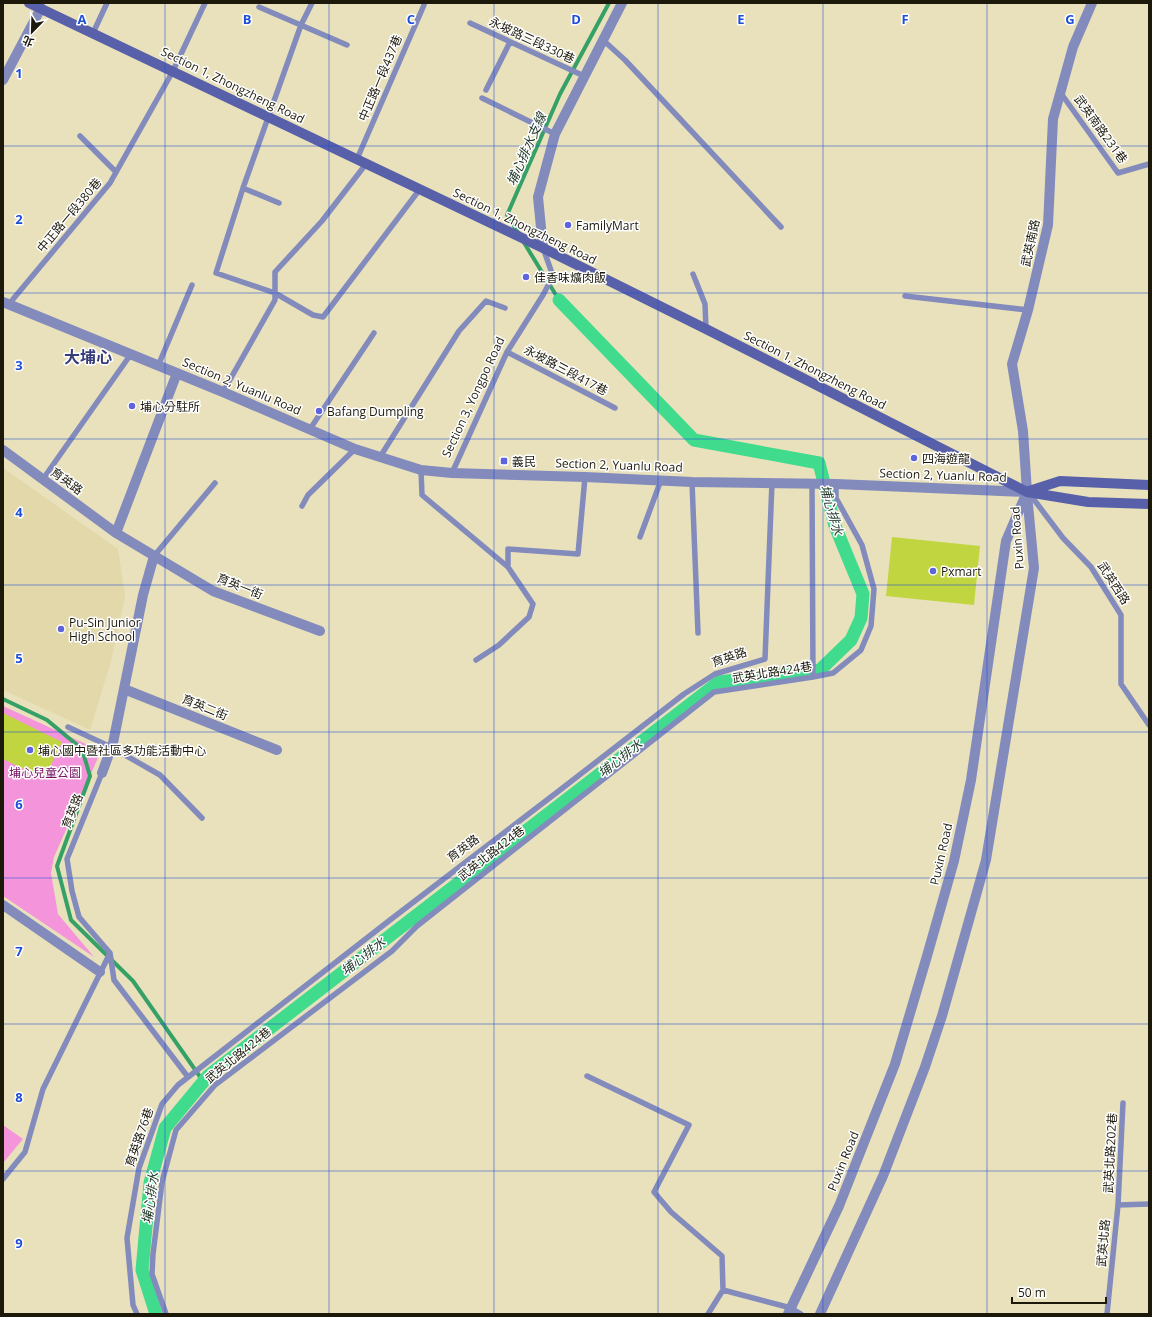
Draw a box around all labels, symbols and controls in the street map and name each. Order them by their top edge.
text: A [78,10,87,28]
text: B [243,10,252,28]
text: C [407,10,415,28]
text: D [571,10,581,28]
text: E [737,10,745,28]
text: F [901,10,909,28]
text: G [1065,10,1075,28]
north arrow [12,12,52,52]
street label: 永坡路三段330巷 [486,13,578,67]
street label: 中正路一段437巷 [354,32,406,124]
text: 北 [20,33,36,51]
street label: Section 1, Zhongzheng Road [158,43,308,127]
text: 1 [15,64,23,82]
street label: 武英南路231巷 [1070,91,1132,167]
water label: 埔心排水支線 [502,108,551,188]
street label: 中正路一段380巷 [33,174,105,256]
street label: Section 1, Zhongzheng Road [450,184,600,268]
text: 2 [15,210,23,228]
place label: FamilyMart [576,217,639,234]
street label: 武英南路 [1017,218,1043,268]
marker: FamilyMart [563,220,573,230]
place label: 佳香味爌肉飯 [534,269,606,286]
marker: 佳香味爌肉飯 [521,272,531,282]
street label: Section 1, Zhongzheng Road [741,327,889,413]
street label: Section 3, Yongpo Road [438,334,508,460]
street label: 永坡路三段417巷 [521,341,611,399]
district label: 大埔心 [64,346,112,368]
street label: Section 2, Yuanlu Road [180,353,304,419]
text: 3 [15,356,23,374]
place label: 埔心分駐所 [140,398,200,415]
marker: 埔心分駐所 [127,401,137,411]
place label: Bafang Dumpling [327,403,424,420]
marker: Bafang Dumpling [314,406,324,416]
place label: 四海遊龍 [922,450,970,467]
place label: 義民 [512,453,536,470]
marker: 四海遊龍 [909,453,919,463]
street label: Section 2, Yuanlu Road [555,454,683,476]
marker: 義民 [499,456,509,466]
street label: 育英路 [47,464,87,498]
street label: Section 2, Yuanlu Road [879,464,1007,486]
water label: 埔心排水 [816,483,848,538]
text: 4 [15,503,23,521]
street label: Puxin Road [1006,506,1028,570]
street label: 武英西路 [1094,558,1134,608]
place label: Pxmart [941,563,981,580]
marker: Pxmart [928,566,938,576]
street label: 育英一街 [215,569,265,603]
place label: Pu-Sin Junior High School [69,614,141,645]
marker: Pu-Sin Junior High School [56,624,66,634]
street label: 育英路 [709,643,749,671]
text: 5 [15,649,23,667]
street label: 武英北路424巷 [731,657,813,687]
street label: 育英二街 [180,690,230,724]
water label: 埔心排水 [594,734,647,781]
place label: 埔心國中暨社區多功能活動中心 [38,742,206,759]
marker: 埔心國中暨社區多功能活動中心 [25,745,35,755]
park label: 埔心兒童公園 [9,764,81,781]
street label: 育英路 [57,791,87,831]
text: 6 [15,795,23,813]
street label: 武英北路424巷 [454,821,528,885]
street label: Puxin Road [926,821,956,887]
street label: 育英路 [444,830,482,866]
water label: 埔心排水 [337,932,390,979]
text: 7 [15,942,23,960]
street label: 武英北路424巷 [201,1023,275,1087]
text: 8 [15,1088,23,1106]
street label: 育英路76巷 [121,1105,157,1169]
street label: 武英北路202巷 [1099,1112,1121,1194]
street label: Puxin Road [823,1129,863,1193]
water label: 埔心排水 [137,1170,163,1225]
street label: 武英北路 [1092,1218,1114,1268]
text: 9 [15,1234,23,1252]
scale bar [1012,1279,1106,1305]
text: 50 m [1018,1284,1046,1301]

